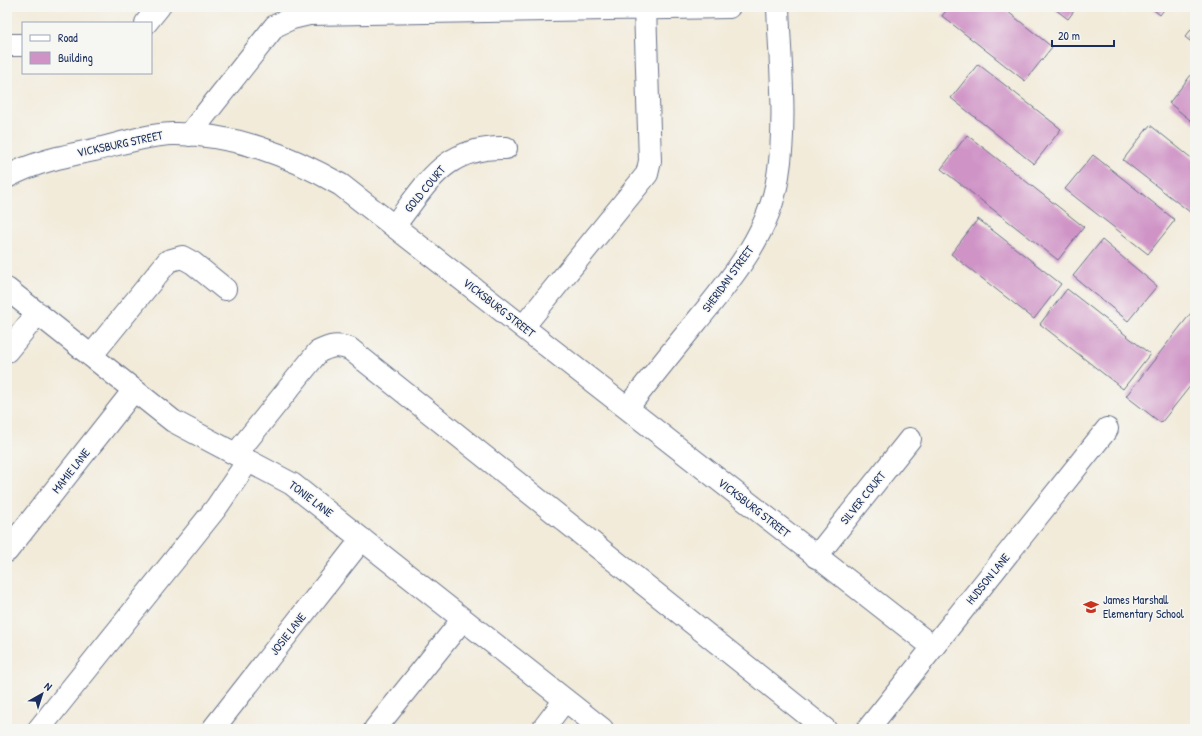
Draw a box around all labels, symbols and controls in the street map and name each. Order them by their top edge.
legend [22,22,152,74]
scale bar [1052,22,1114,48]
text: 20 m [1058,27,1080,44]
text: Road [58,29,78,46]
text: Building [58,49,93,66]
street label: VICKSBURG STREET [75,126,165,161]
street label: GOLD COURT [400,161,449,216]
street label: SHERIDAN STREET [698,242,758,315]
street label: VICKSBURG STREET [460,274,539,341]
street label: MAMIE LANE [48,444,94,497]
street label: SILVER COURT [836,467,890,528]
street label: VICKSBURG STREET [715,474,794,541]
street label: TONIE LANE [286,476,338,521]
street label: HUDSON LANE [962,549,1014,608]
place label: James Marshall Elementary School [1103,591,1185,622]
school or university icon: James Marshall Elementary School [1082,598,1100,616]
street label: JOSIE LANE [266,608,310,658]
north arrow [22,674,62,714]
text: N [42,679,55,694]

